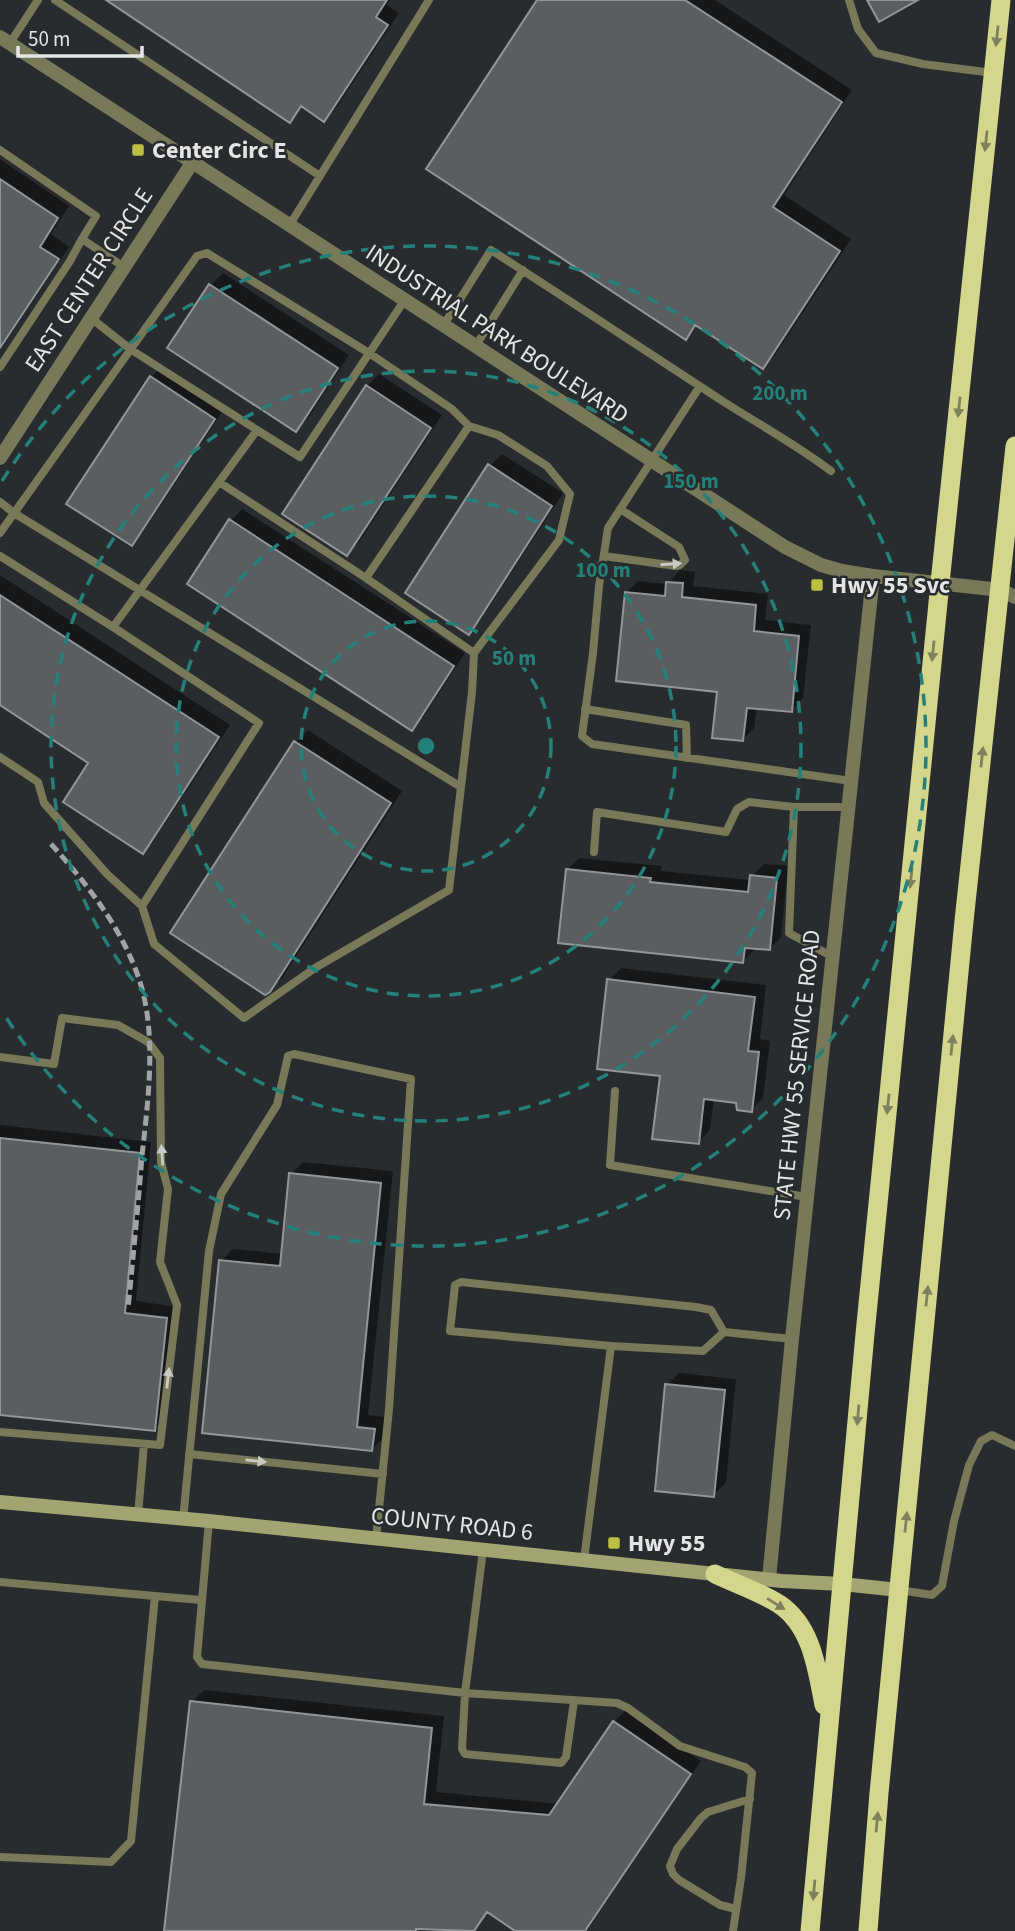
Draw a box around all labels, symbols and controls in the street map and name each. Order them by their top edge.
scale bar [18,14,142,58]
text: 50 m [28,24,70,54]
one-way arrow [991,26,1002,48]
one-way arrow [981,130,992,152]
place label: Center Circ E [152,133,287,168]
marker: Center Circ E [130,142,146,158]
street label: EAST CENTER CIRCLE [16,181,162,379]
street label: INDUSTRIAL PARK BOULEVARD [358,236,636,432]
text: 200 m [752,378,808,408]
one-way arrow [953,396,964,418]
text: 150 m [663,466,719,496]
text: 100 m [575,555,631,585]
one-way arrow [660,558,682,569]
place label: Hwy 55 Svc [831,568,950,603]
marker: Hwy 55 Svc [809,577,825,593]
one-way arrow [927,641,938,663]
text: 50 m [492,643,536,673]
centre of rings [414,734,438,758]
one-way arrow [976,745,987,767]
one-way arrow [905,867,916,889]
street label: STATE HWY 55 SERVICE ROAD [764,928,830,1222]
one-way arrow [947,1034,958,1056]
one-way arrow [882,1093,893,1115]
one-way arrow [156,1144,167,1166]
one-way arrow [922,1285,933,1307]
one-way arrow [162,1367,173,1389]
one-way arrow [852,1404,863,1426]
one-way arrow [246,1455,268,1466]
street label: COUNTY ROAD 6 [369,1498,535,1550]
one-way arrow [900,1511,911,1533]
place label: Hwy 55 [628,1526,705,1561]
marker: Hwy 55 [606,1535,622,1551]
one-way arrow [766,1598,786,1611]
one-way arrow [872,1811,883,1833]
one-way arrow [808,1879,819,1901]

